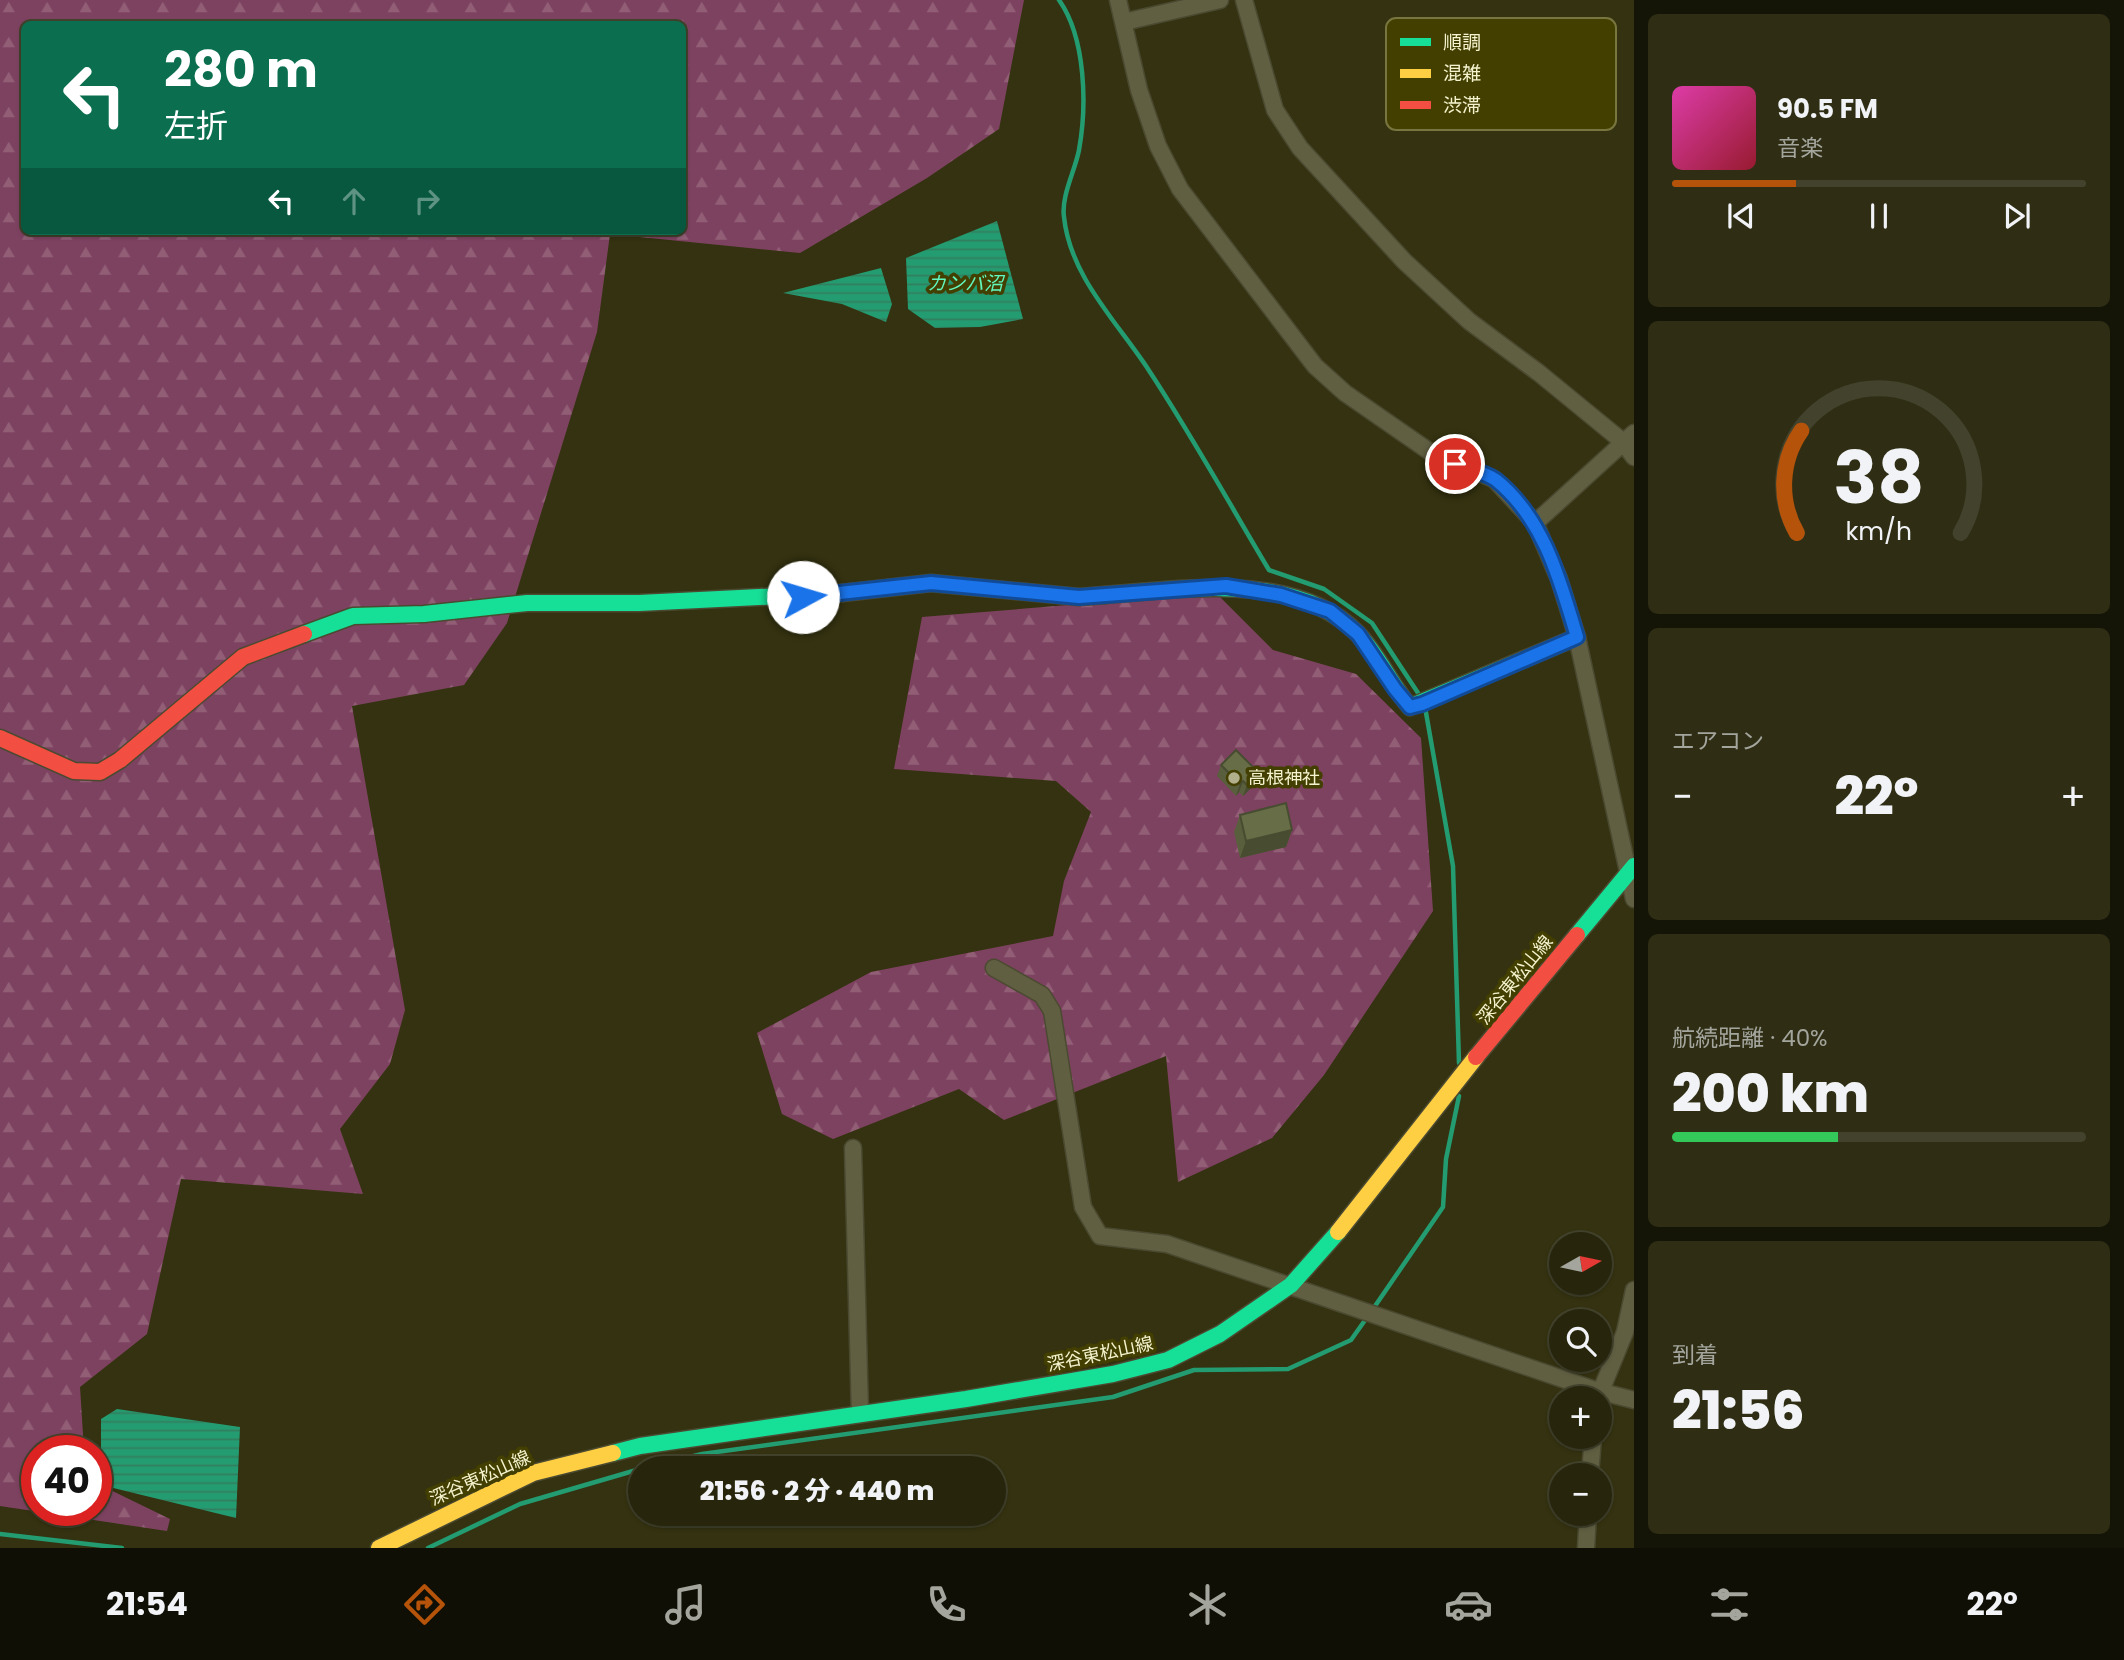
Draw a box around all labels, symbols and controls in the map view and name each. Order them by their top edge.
legend [1386,18,1616,130]
text: 順調 [1443,29,1481,56]
text: 280 m [164,36,318,104]
icon: left [49,49,140,140]
text: 混雑 [1443,60,1481,87]
text: 90.5 FM [1777,91,1878,127]
text: 渋滞 [1443,92,1481,119]
text: 左折 [164,103,228,148]
text: 音楽 [1777,132,1823,164]
icon: left [262,182,300,220]
icon: ahead [335,182,373,220]
icon: right [408,182,446,220]
icon: previous [1722,197,1760,235]
icon: pause [1860,197,1898,235]
icon: next [1998,197,2036,235]
water label: カンバ沼 [927,270,1006,297]
text: 38 [1833,428,1925,529]
pin [1425,434,1485,494]
icon: arrive [1436,445,1474,483]
text: km/h [1846,514,1912,549]
position arrow [766,560,840,634]
text: エアコン [1672,725,1764,757]
text: 22° [1834,760,1919,833]
place label: 高根神社 [1248,765,1320,790]
marker: 高根神社 [1226,770,1242,786]
text: − [1672,770,1693,823]
text: + [2060,770,2086,823]
street label: 深谷東松山線 [1471,930,1558,1030]
text: 航続距離 · 40% [1672,1022,1828,1054]
text: 200 km [1672,1057,1869,1130]
north arrow [1549,1232,1612,1295]
map controls [1549,1232,1612,1526]
button: search [1549,1309,1612,1372]
street label: 深谷東松山線 [1044,1330,1155,1377]
text: 到着 [1672,1339,1718,1371]
text: 21:56 [1672,1374,1805,1447]
button: + [1549,1386,1612,1449]
speed limit sign: 40 [21,1435,112,1526]
street label: 深谷東松山線 [425,1444,534,1511]
button: − [1549,1463,1612,1526]
text: 21:56 · 2 分 · 440 m [700,1473,934,1509]
icon: directions [400,1580,449,1629]
icon: music [661,1580,710,1629]
icon: phone [922,1580,971,1629]
icon: climate [1183,1580,1232,1629]
icon: car [1444,1580,1493,1629]
icon: filters [1705,1580,1754,1629]
text: 21:54 [106,1581,188,1626]
text: 22° [1967,1581,2018,1626]

